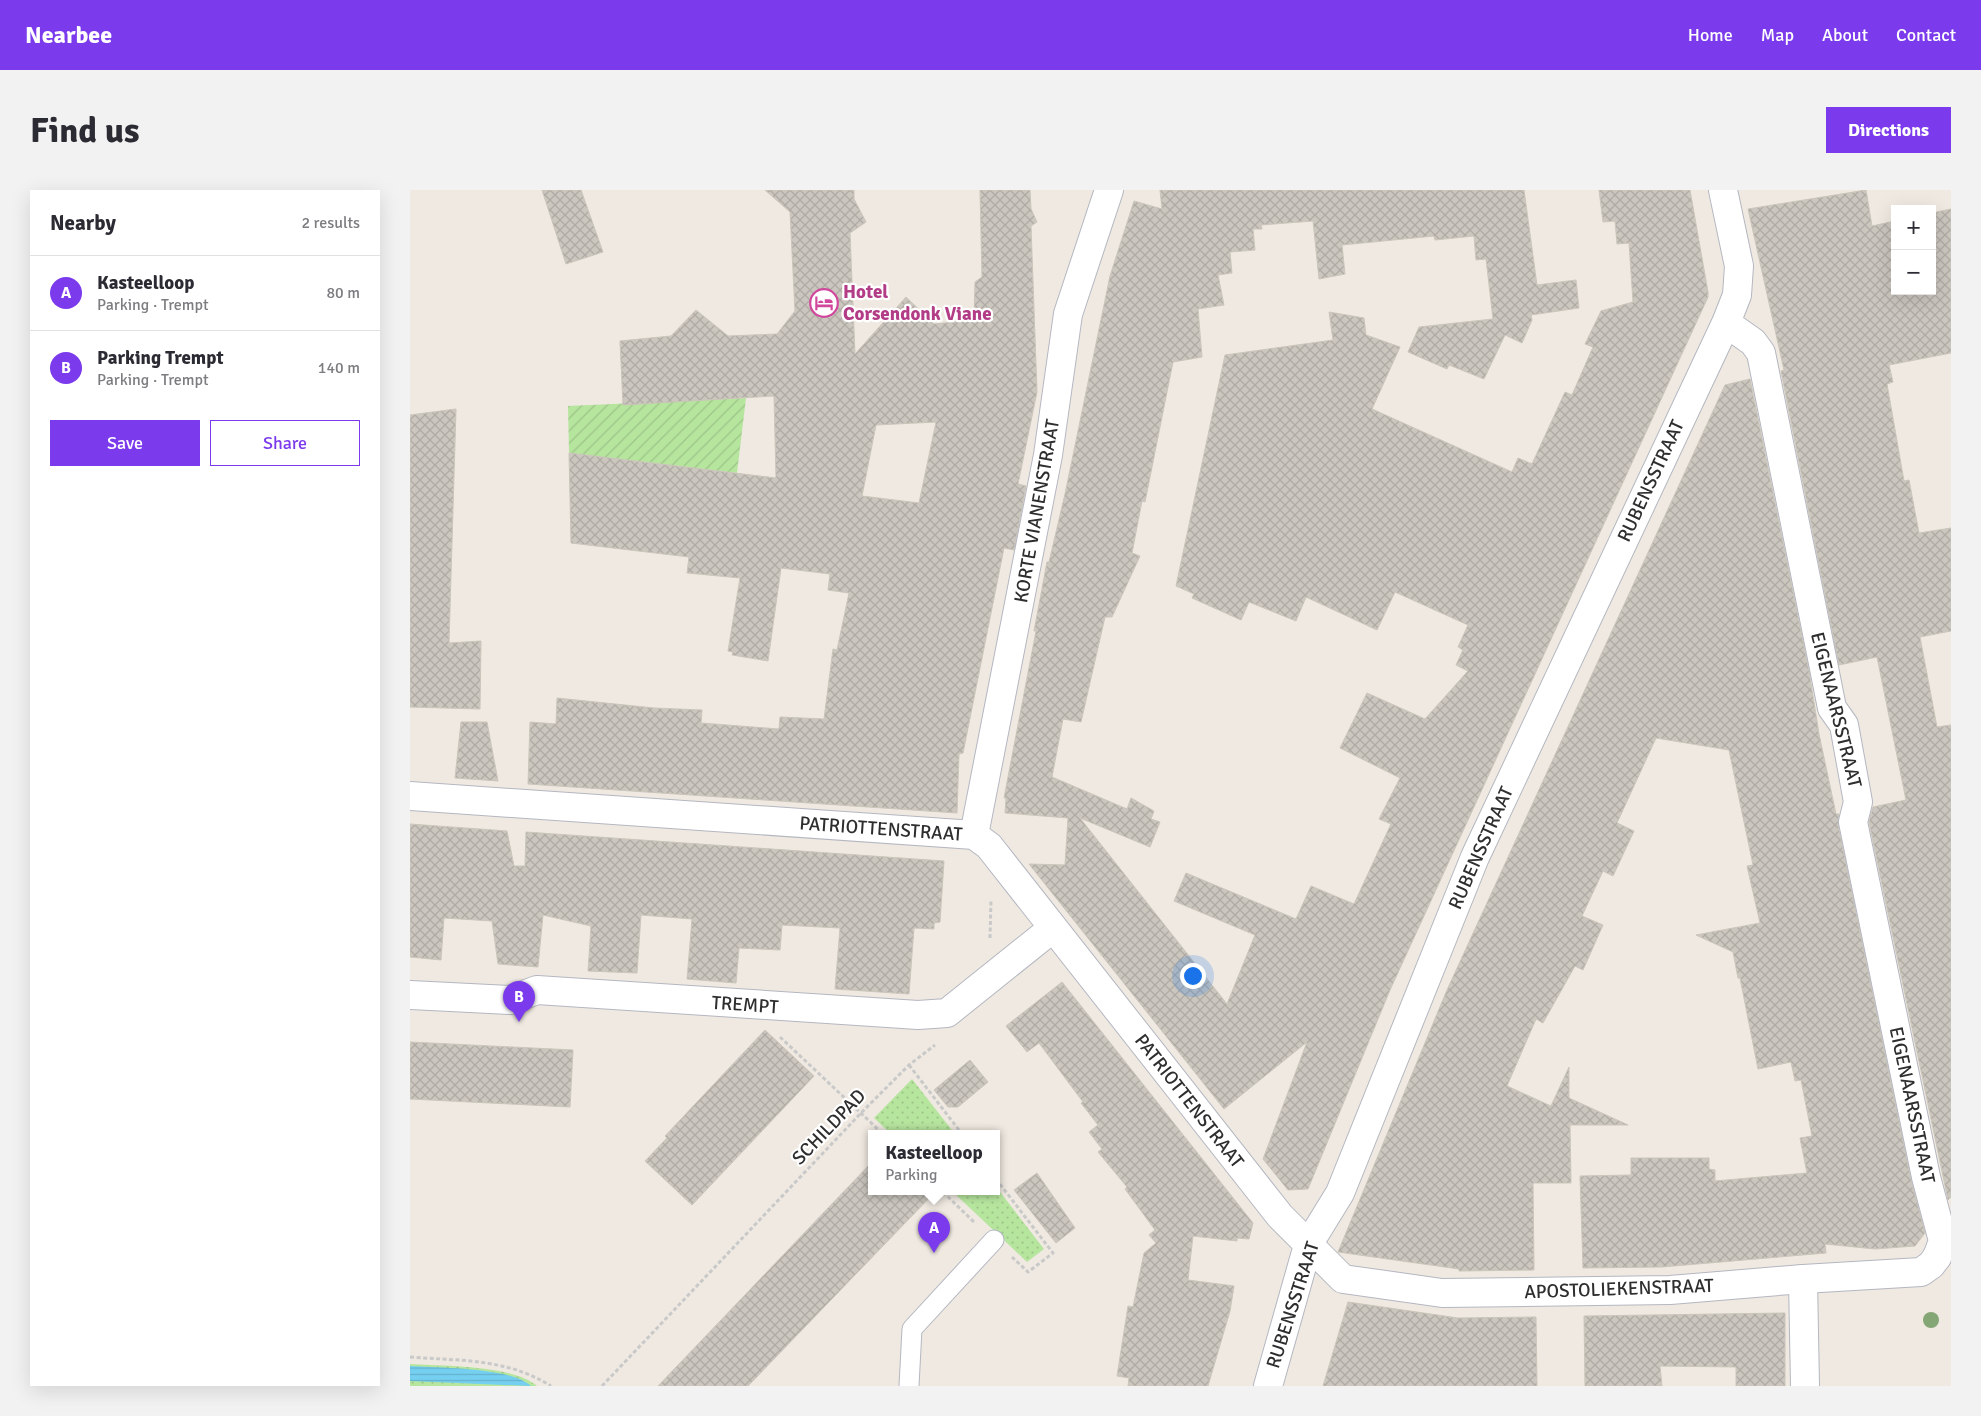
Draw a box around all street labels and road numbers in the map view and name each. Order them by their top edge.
street label: RUBENSSTRAAT [1612,416,1690,546]
street label: KORTE VIANENSTRAAT [1009,417,1065,605]
street label: EIGENAARSSTRAAT [1805,630,1867,791]
street label: RUBENSSTRAAT [1443,782,1519,913]
street label: PATRIOTTENSTRAAT [799,811,964,847]
street label: TREMPT [711,991,780,1019]
street label: EIGENAARSSTRAAT [1884,1024,1940,1186]
street label: PATRIOTTENSTRAAT [1129,1029,1249,1173]
street label: SCHILDPAD [787,1084,871,1170]
street label: RUBENSSTRAAT [1261,1238,1325,1371]
street label: APOSTOLIEKENSTRAAT [1524,1274,1715,1304]

